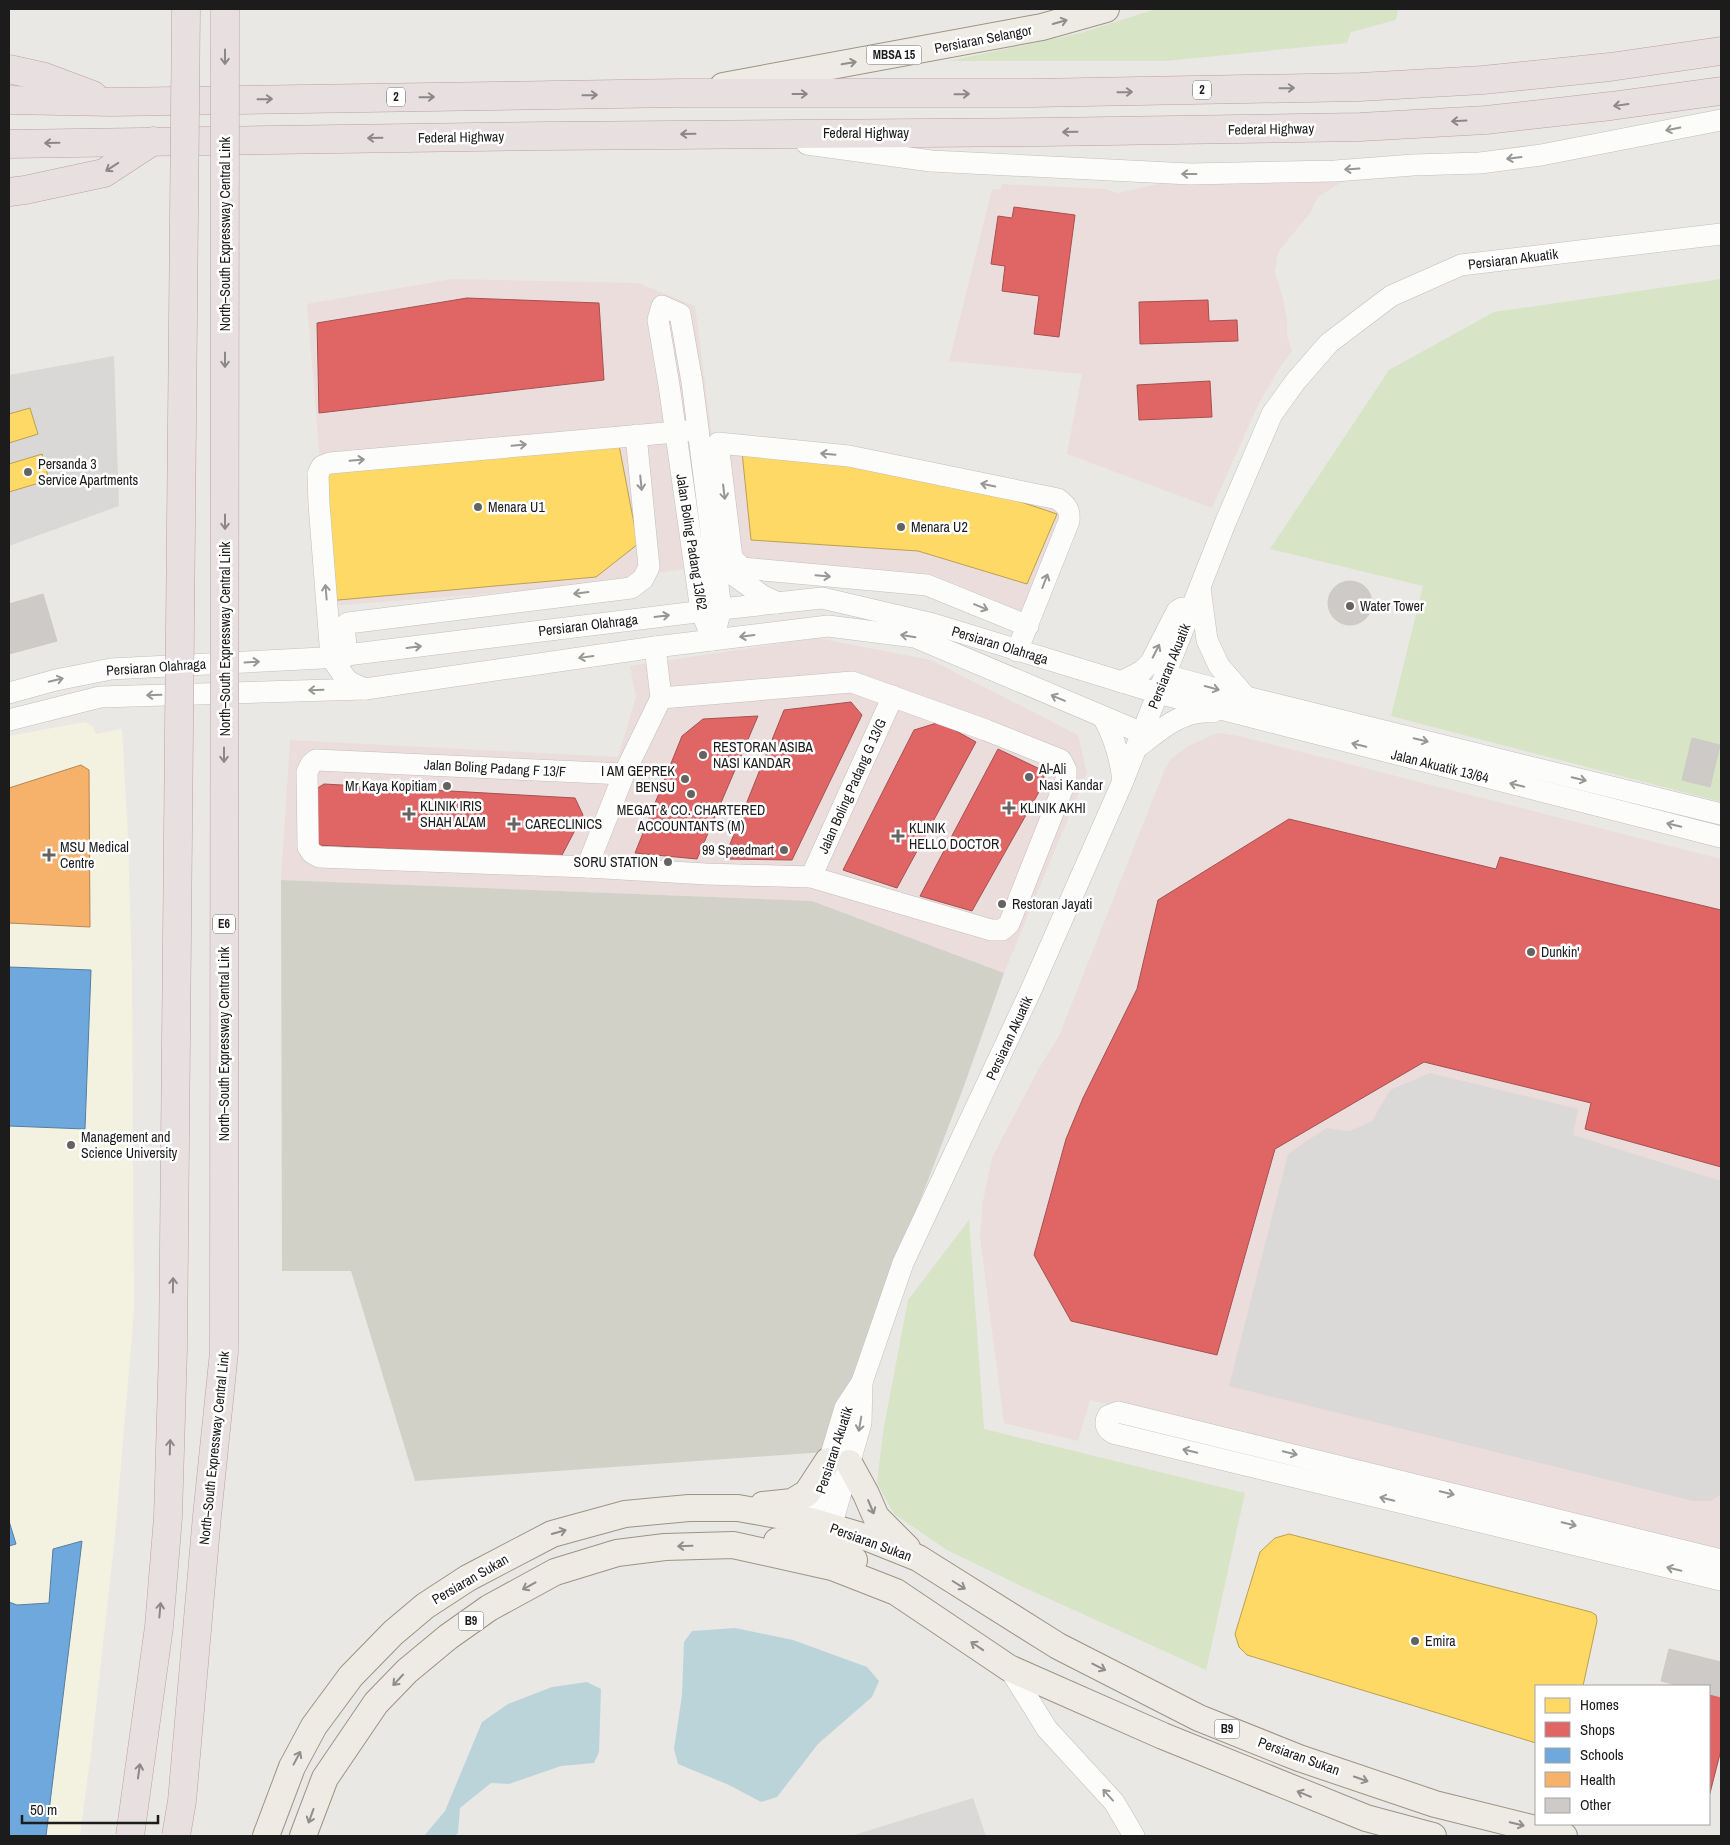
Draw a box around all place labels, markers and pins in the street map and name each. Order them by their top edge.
place label: Persanda 3 Service Apartments [38,455,138,489]
marker: Persanda 3 Service Apartments [22,466,34,478]
place label: Menara U1 [488,498,545,516]
marker: Menara U1 [472,501,484,513]
place label: Menara U2 [911,518,968,536]
marker: Menara U2 [895,521,907,533]
place label: Water Tower [1360,597,1424,615]
marker: Water Tower [1344,600,1356,612]
place label: RESTORAN ASIBA NASI KANDAR [713,738,813,772]
marker: RESTORAN ASIBA NASI KANDAR [697,749,709,761]
place label: Al-Ali Nasi Kandar [1038,760,1103,794]
place label: I AM GEPREK BENSU [601,762,675,796]
marker: Al-Ali Nasi Kandar [1023,771,1035,783]
marker: I AM GEPREK BENSU [679,773,691,785]
place label: Mr Kaya Kopitiam [345,777,437,795]
marker: Mr Kaya Kopitiam [441,780,453,792]
marker: MEGAT & CO. CHARTERED ACCOUNTANTS (M) [685,788,697,800]
place label: KLINIK IRIS SHAH ALAM [420,797,486,831]
place label: KLINIK AKHI [1020,799,1086,817]
place label: MEGAT & CO. CHARTERED ACCOUNTANTS (M) [617,801,765,835]
marker: KLINIK AKHI [1002,801,1016,815]
marker: KLINIK IRIS SHAH ALAM [402,807,416,821]
place label: CARECLINICS [525,815,603,833]
marker: CARECLINICS [507,817,521,831]
place label: KLINIK HELLO DOCTOR [909,819,999,853]
marker: KLINIK HELLO DOCTOR [891,829,905,843]
place label: MSU Medical Centre [60,838,129,872]
place label: 99 Speedmart [702,841,774,859]
marker: 99 Speedmart [778,844,790,856]
marker: MSU Medical Centre [42,848,56,862]
place label: SORU STATION [574,853,658,871]
marker: SORU STATION [662,856,674,868]
place label: Restoran Jayati [1012,895,1092,913]
marker: Restoran Jayati [996,898,1008,910]
place label: Dunkin' [1541,943,1580,961]
marker: Dunkin' [1525,946,1537,958]
place label: Management and Science University [81,1128,178,1162]
marker: Management and Science University [65,1139,77,1151]
place label: Emira [1425,1632,1456,1650]
marker: Emira [1409,1635,1421,1647]

